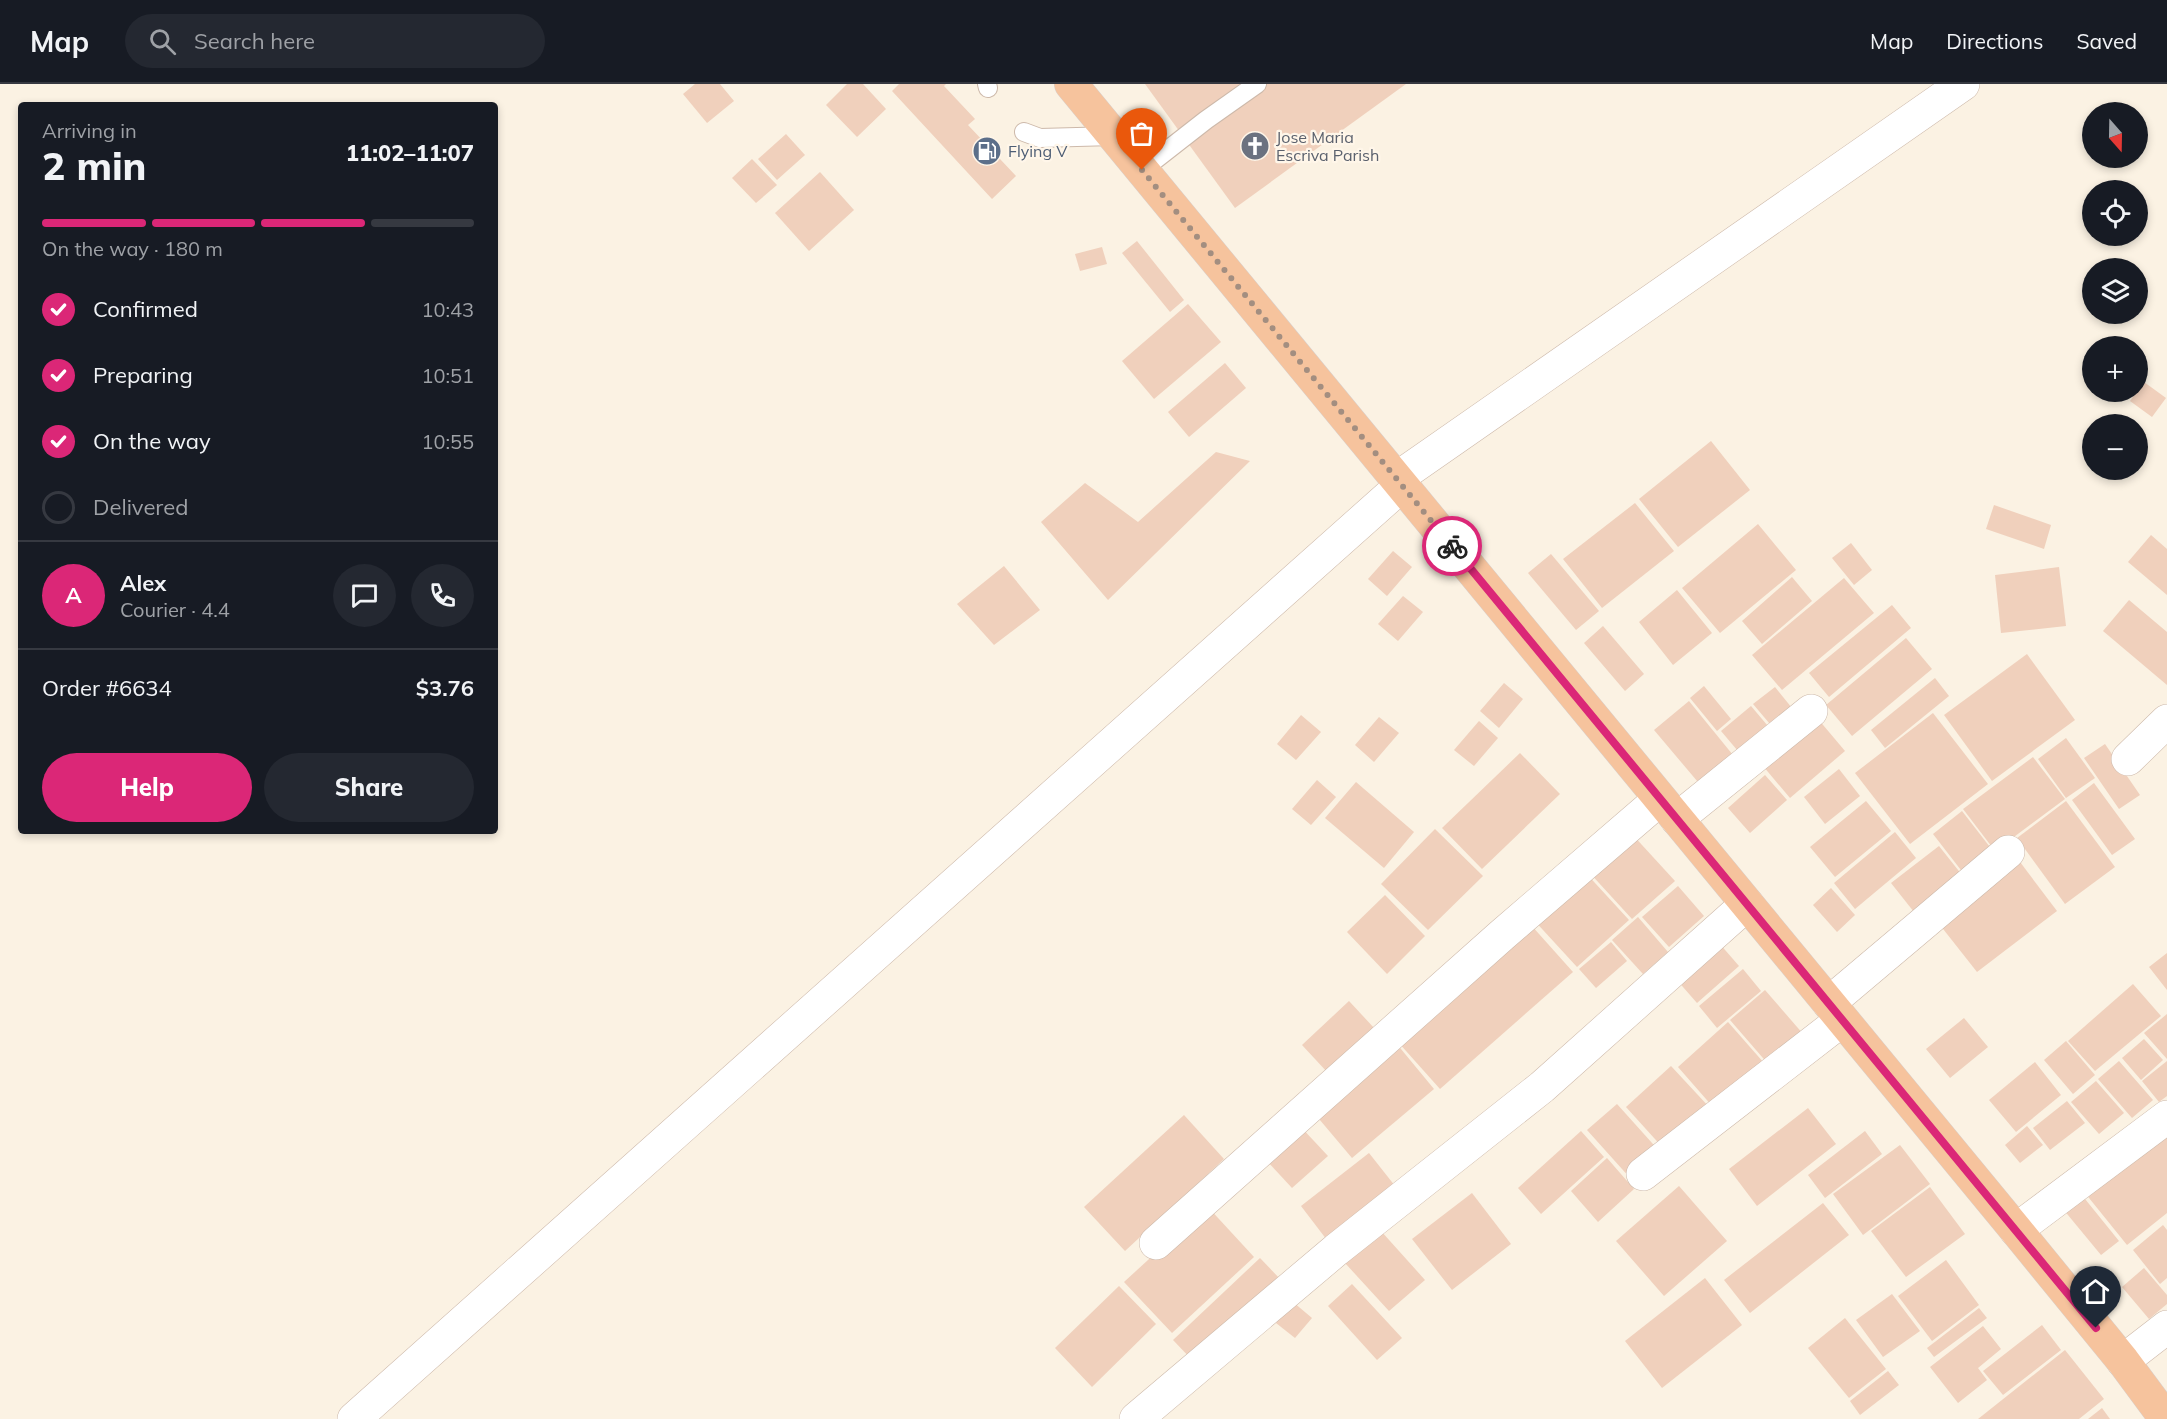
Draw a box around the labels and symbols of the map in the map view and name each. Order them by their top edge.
north arrow [2082,102,2148,168]
pin [1116,108,1167,170]
place label: Jose Maria Escriva Parish [1276,127,1379,165]
church icon: Jose Maria Escriva Parish [1239,130,1271,162]
fuel station icon: Flying V [971,135,1003,167]
place label: Flying V [1008,141,1068,161]
courier [1422,516,1482,576]
pin [2070,1266,2121,1328]

